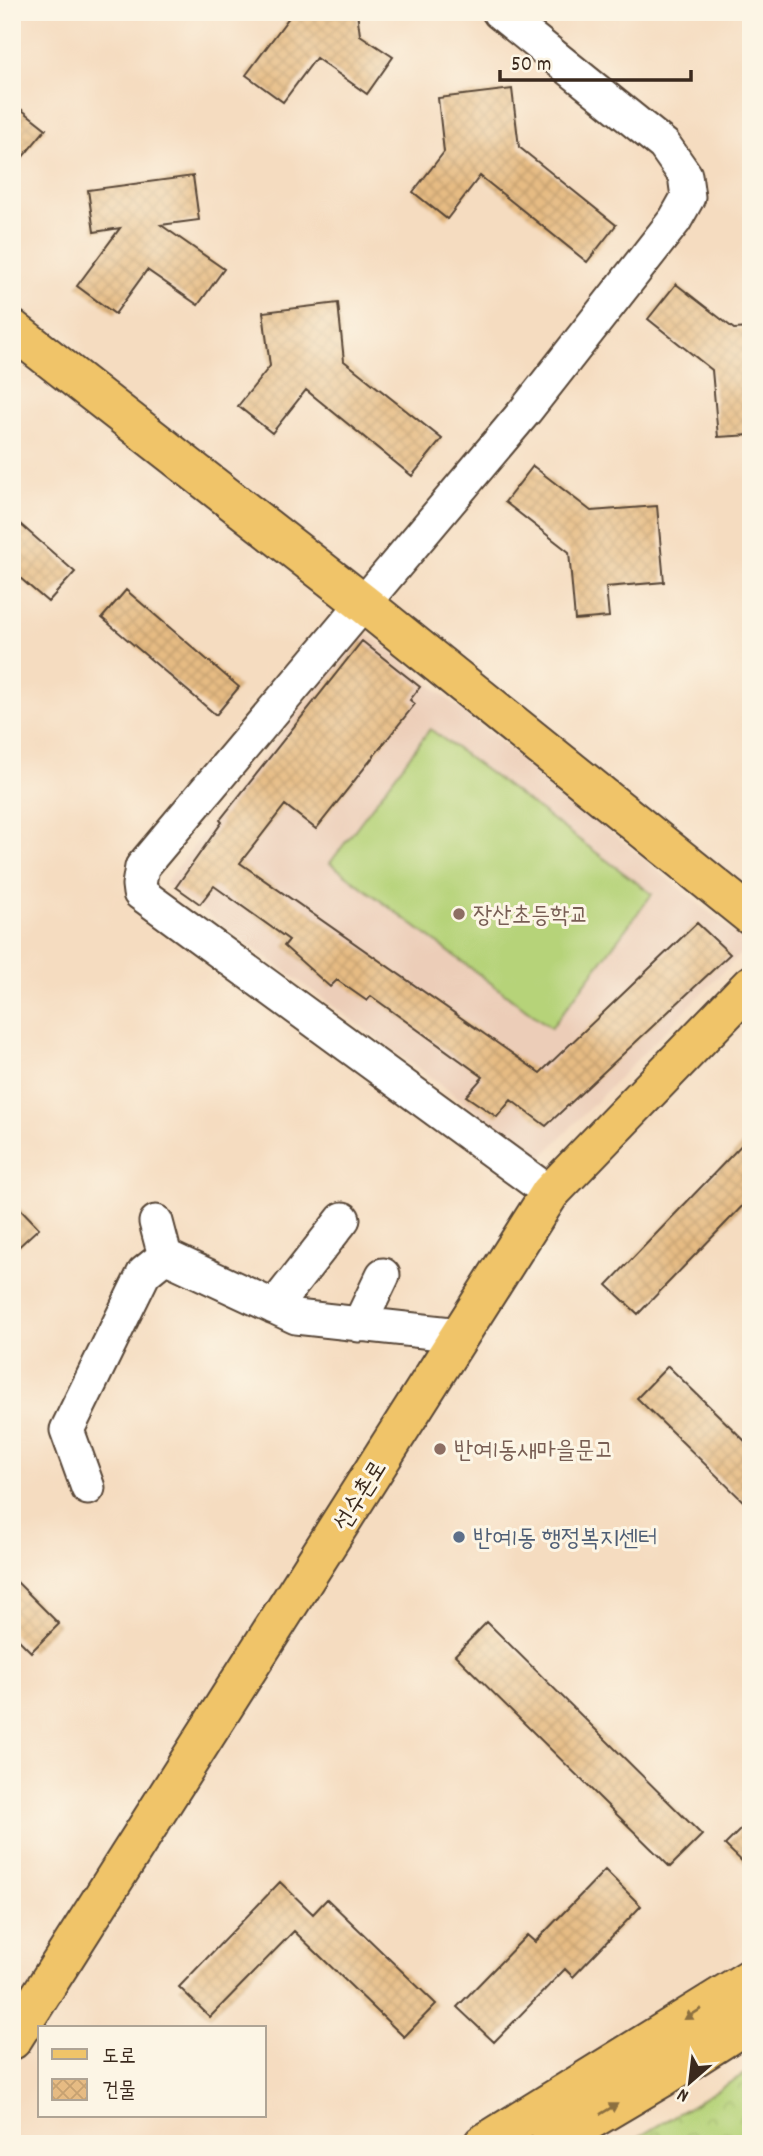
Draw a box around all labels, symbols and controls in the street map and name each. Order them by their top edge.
scale bar [500,38,691,82]
text: 50 m [511,51,551,81]
place label: 장산초등학교 [473,900,589,934]
marker: 장산초등학교 [451,906,467,922]
place label: 반여1동새마을문고 [454,1435,614,1469]
marker: 반여1동새마을문고 [432,1441,448,1457]
street label: 선수촌로 [327,1455,396,1538]
place label: 반여1동 행정복지센터 [473,1523,658,1557]
marker: 반여1동 행정복지센터 [451,1529,467,1545]
one-way arrow [683,2008,702,2021]
legend [38,2026,266,2118]
text: 도로 [102,2043,136,2073]
north arrow [654,2048,724,2118]
text: 건물 [102,2077,136,2107]
text: N [673,2080,694,2108]
one-way arrow [599,2103,619,2115]

